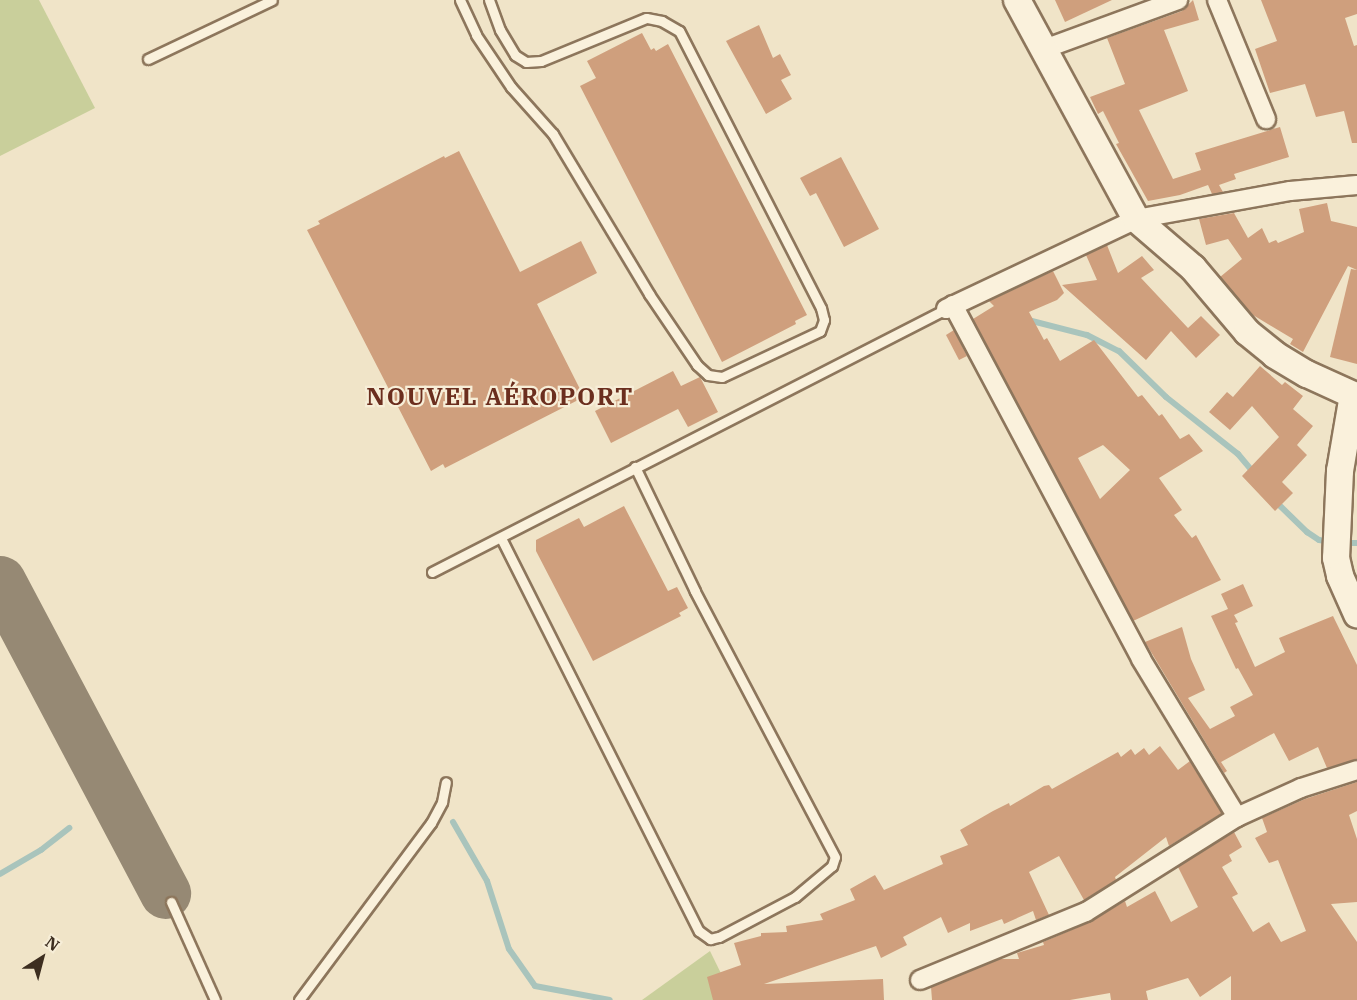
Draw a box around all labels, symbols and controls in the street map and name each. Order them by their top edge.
district label: NOUVEL AÉROPORT [366,383,634,411]
north arrow [12,928,72,988]
text: N [42,932,64,955]

